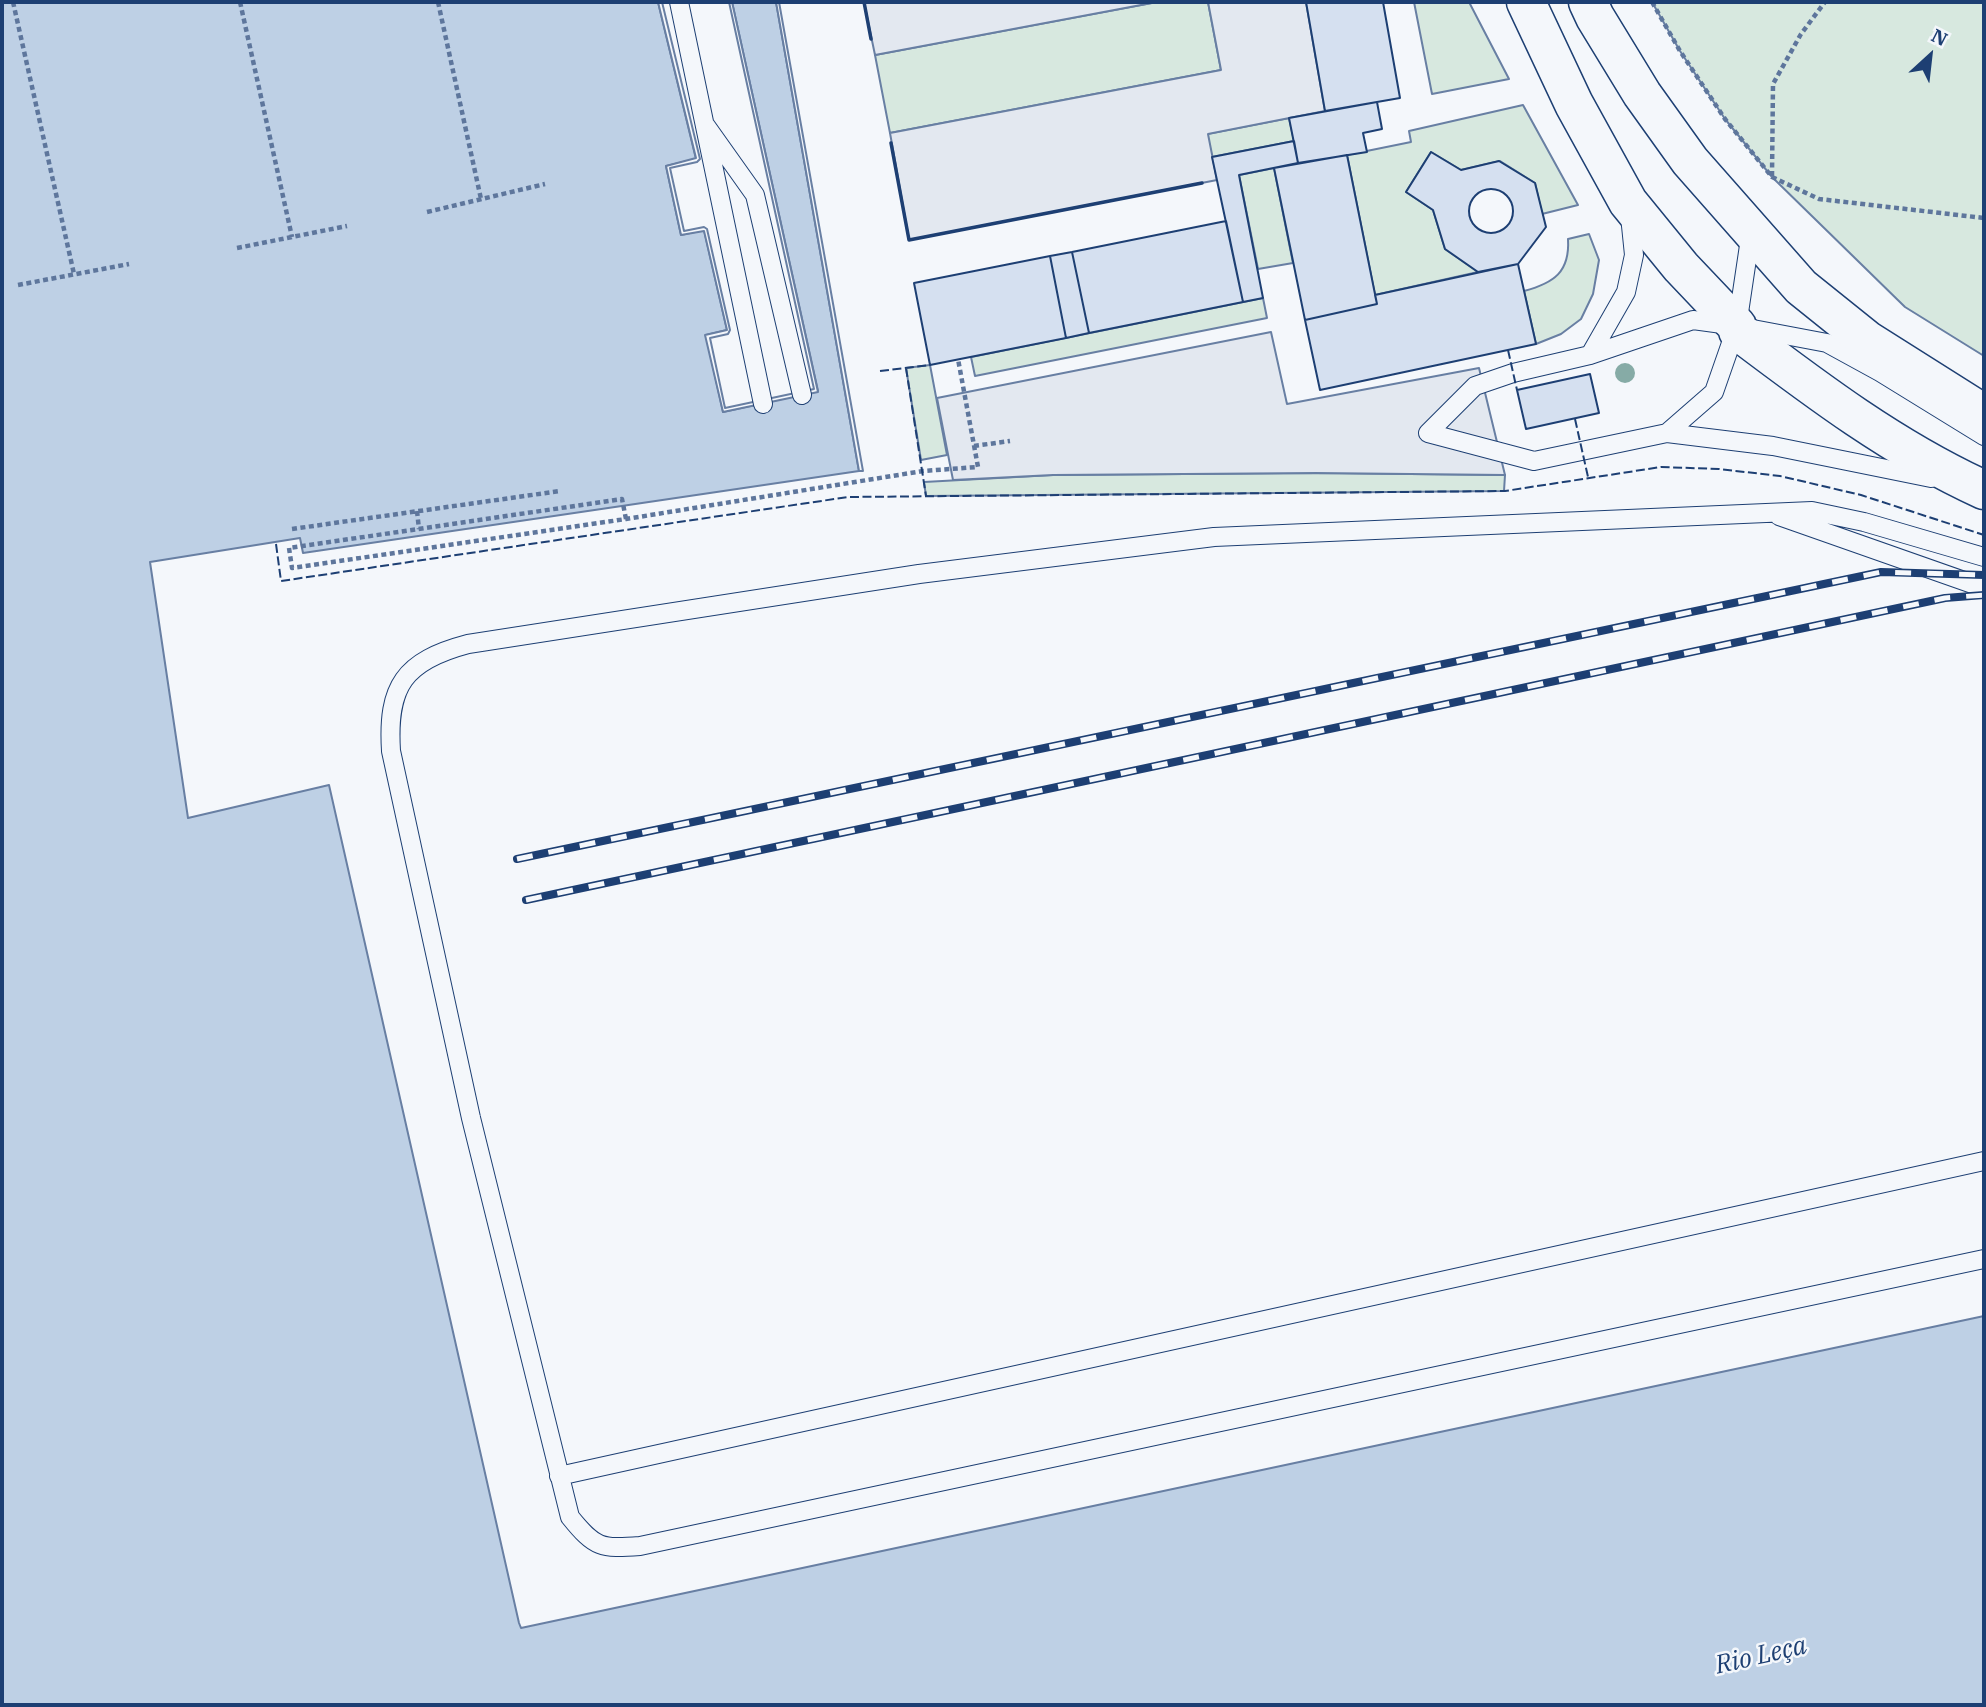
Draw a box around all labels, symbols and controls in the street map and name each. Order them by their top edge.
north arrow [1895,21,1965,91]
text: N [1927,23,1952,51]
water label: Rio Leça [1712,1630,1810,1682]

